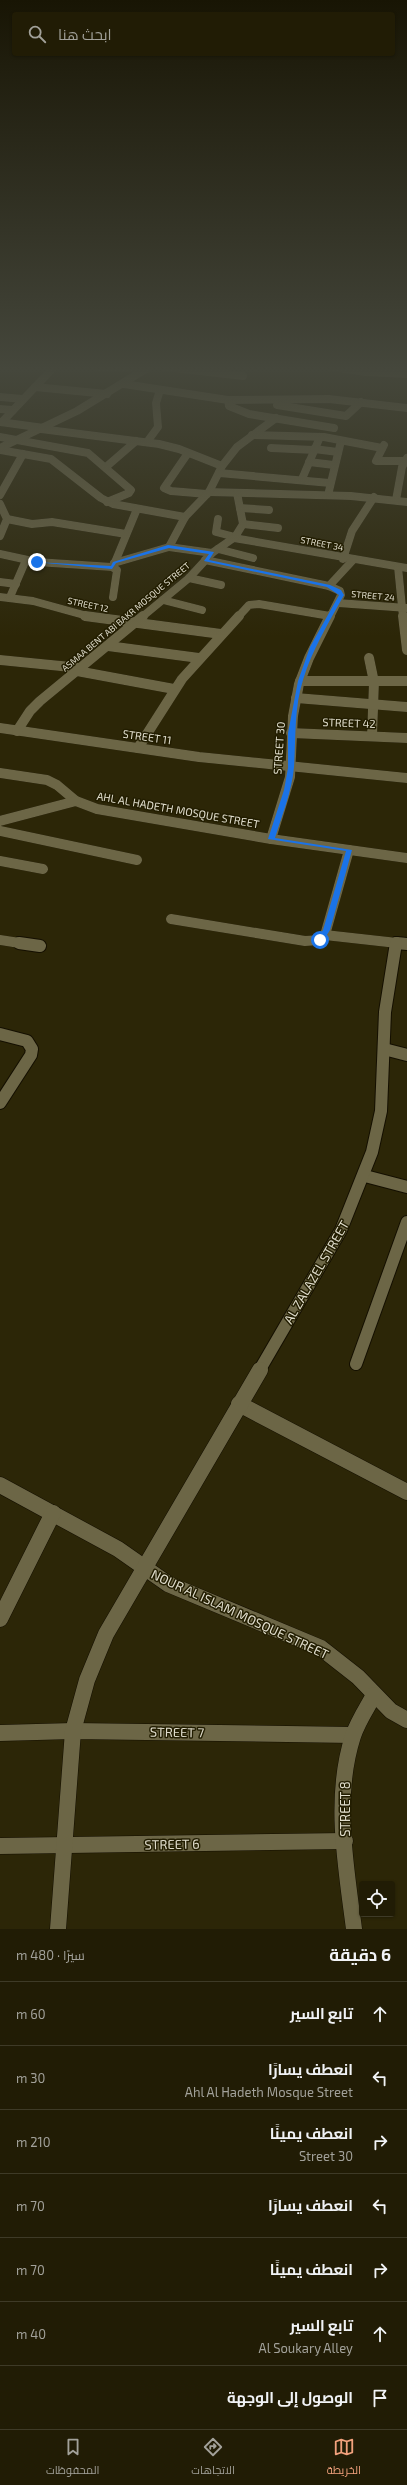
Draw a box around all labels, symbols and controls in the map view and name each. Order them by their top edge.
search box [12,12,395,56]
icon: search [26,23,48,45]
text: ابحث هنا [58,25,111,43]
street label: STREET 34 [300,534,345,553]
route end [28,553,46,571]
street label: ASMAA BENT ABI BAKR MOSQUE STREET [59,559,193,674]
street label: STREET 24 [351,588,396,603]
street label: STREET 12 [67,595,110,614]
street label: STREET 42 [322,715,376,730]
street label: STREET 30 [270,721,287,775]
street label: STREET 11 [122,727,172,746]
street label: AHL AL HADETH MOSQUE STREET [96,789,261,831]
route start [311,931,329,949]
street label: AL ZALAZEL STREET [280,1217,352,1326]
street label: NOUR AL ISLAM MOSQUE STREET [149,1566,332,1662]
street label: STREET 7 [150,1724,205,1740]
street label: STREET 8 [337,1781,353,1837]
street label: STREET 6 [144,1836,200,1852]
map controls [359,1881,395,1917]
button: locate [359,1881,395,1917]
text: 6 دقيقة [329,1944,391,1964]
text: سيرًا · 480 m [16,1947,85,1963]
icon: ahead [369,2003,391,2025]
text: تابع السير [290,2004,353,2022]
text: 60 m [16,2006,46,2022]
text: انعطف يسارًا [268,2060,353,2078]
icon: left [369,2067,391,2089]
text: 30 m [16,2070,45,2086]
text: Ahl Al Hadeth Mosque Street [185,2084,353,2100]
text: انعطف يمينًا [270,2124,353,2142]
icon: right [369,2131,391,2153]
text: 210 m [16,2134,51,2150]
text: Street 30 [299,2148,353,2164]
icon: left [369,2195,391,2217]
text: انعطف يسارًا [268,2196,353,2214]
text: 70 m [16,2198,45,2214]
icon: right [369,2259,391,2281]
text: انعطف يمينًا [270,2260,353,2278]
text: 70 m [16,2262,45,2278]
text: تابع السير [290,2316,353,2334]
icon: ahead [369,2323,391,2345]
text: 40 m [16,2326,46,2342]
text: Al Soukary Alley [259,2340,353,2356]
icon: arrive [369,2387,391,2409]
text: الوصول إلى الوجهة [227,2388,353,2406]
tab: المحفوظات [46,2436,99,2480]
tab: الاتجاهات [191,2436,235,2480]
tab: الخريطة [327,2436,361,2480]

